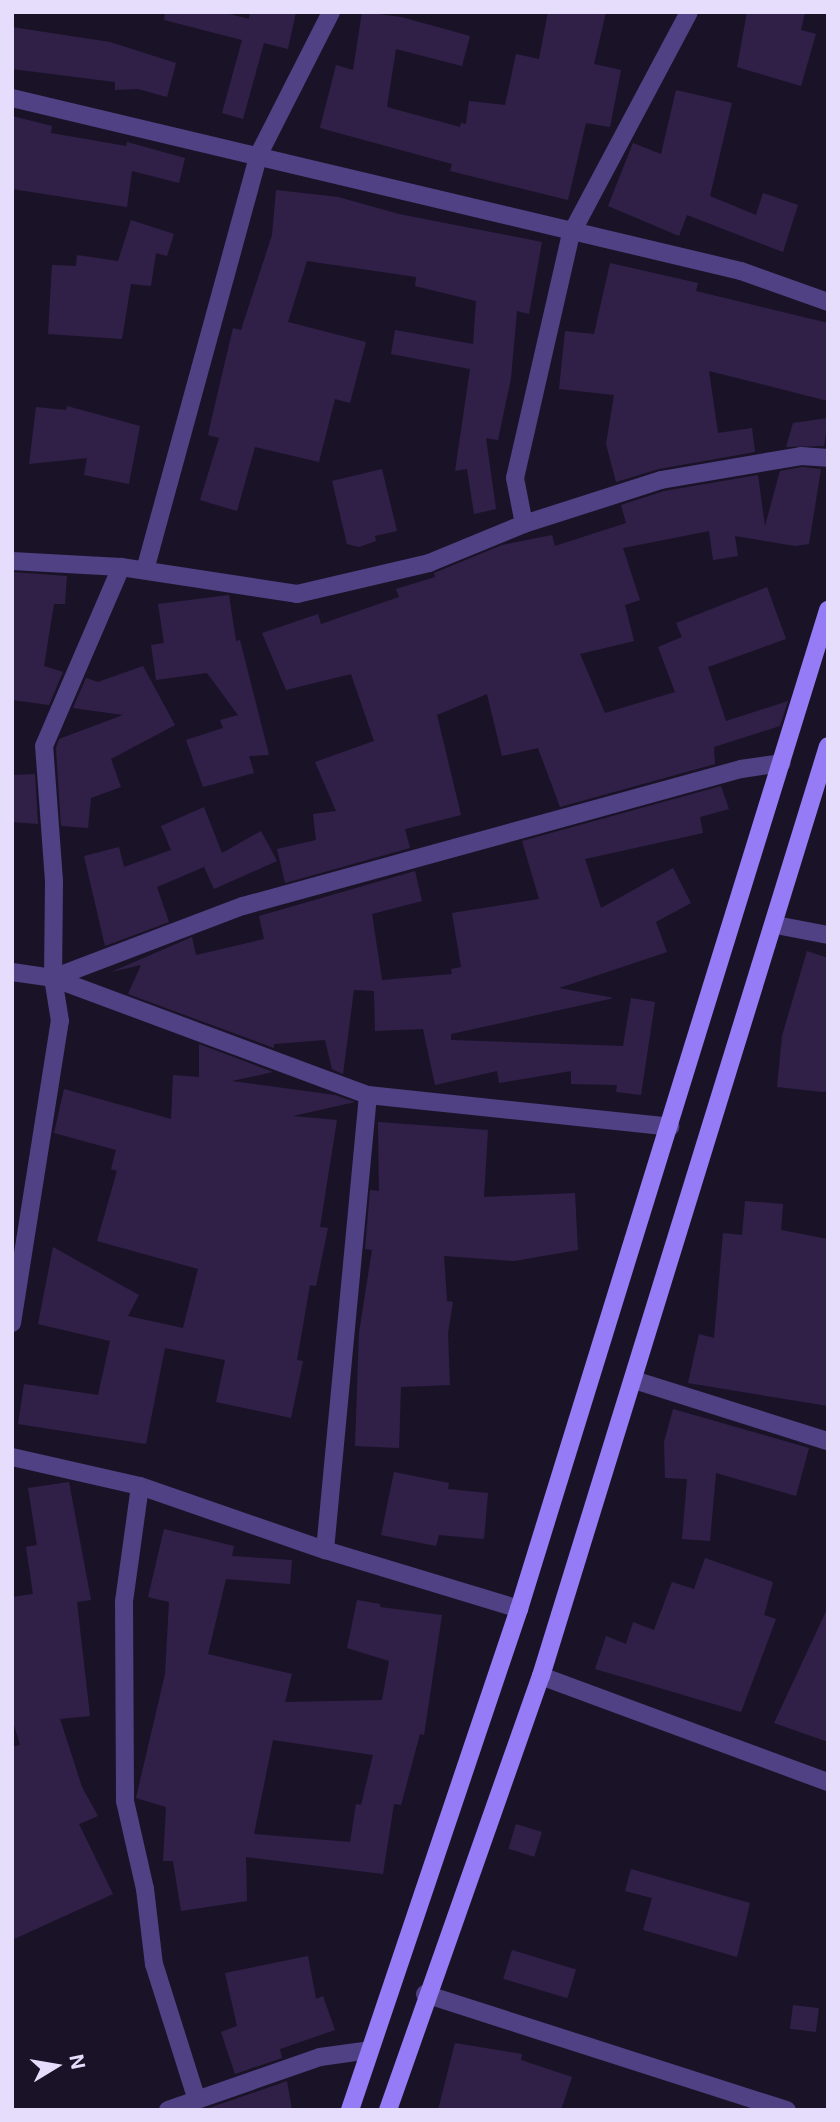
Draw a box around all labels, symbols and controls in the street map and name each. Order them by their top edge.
north arrow [21,2031,91,2101]
text: N [64,2053,90,2071]

